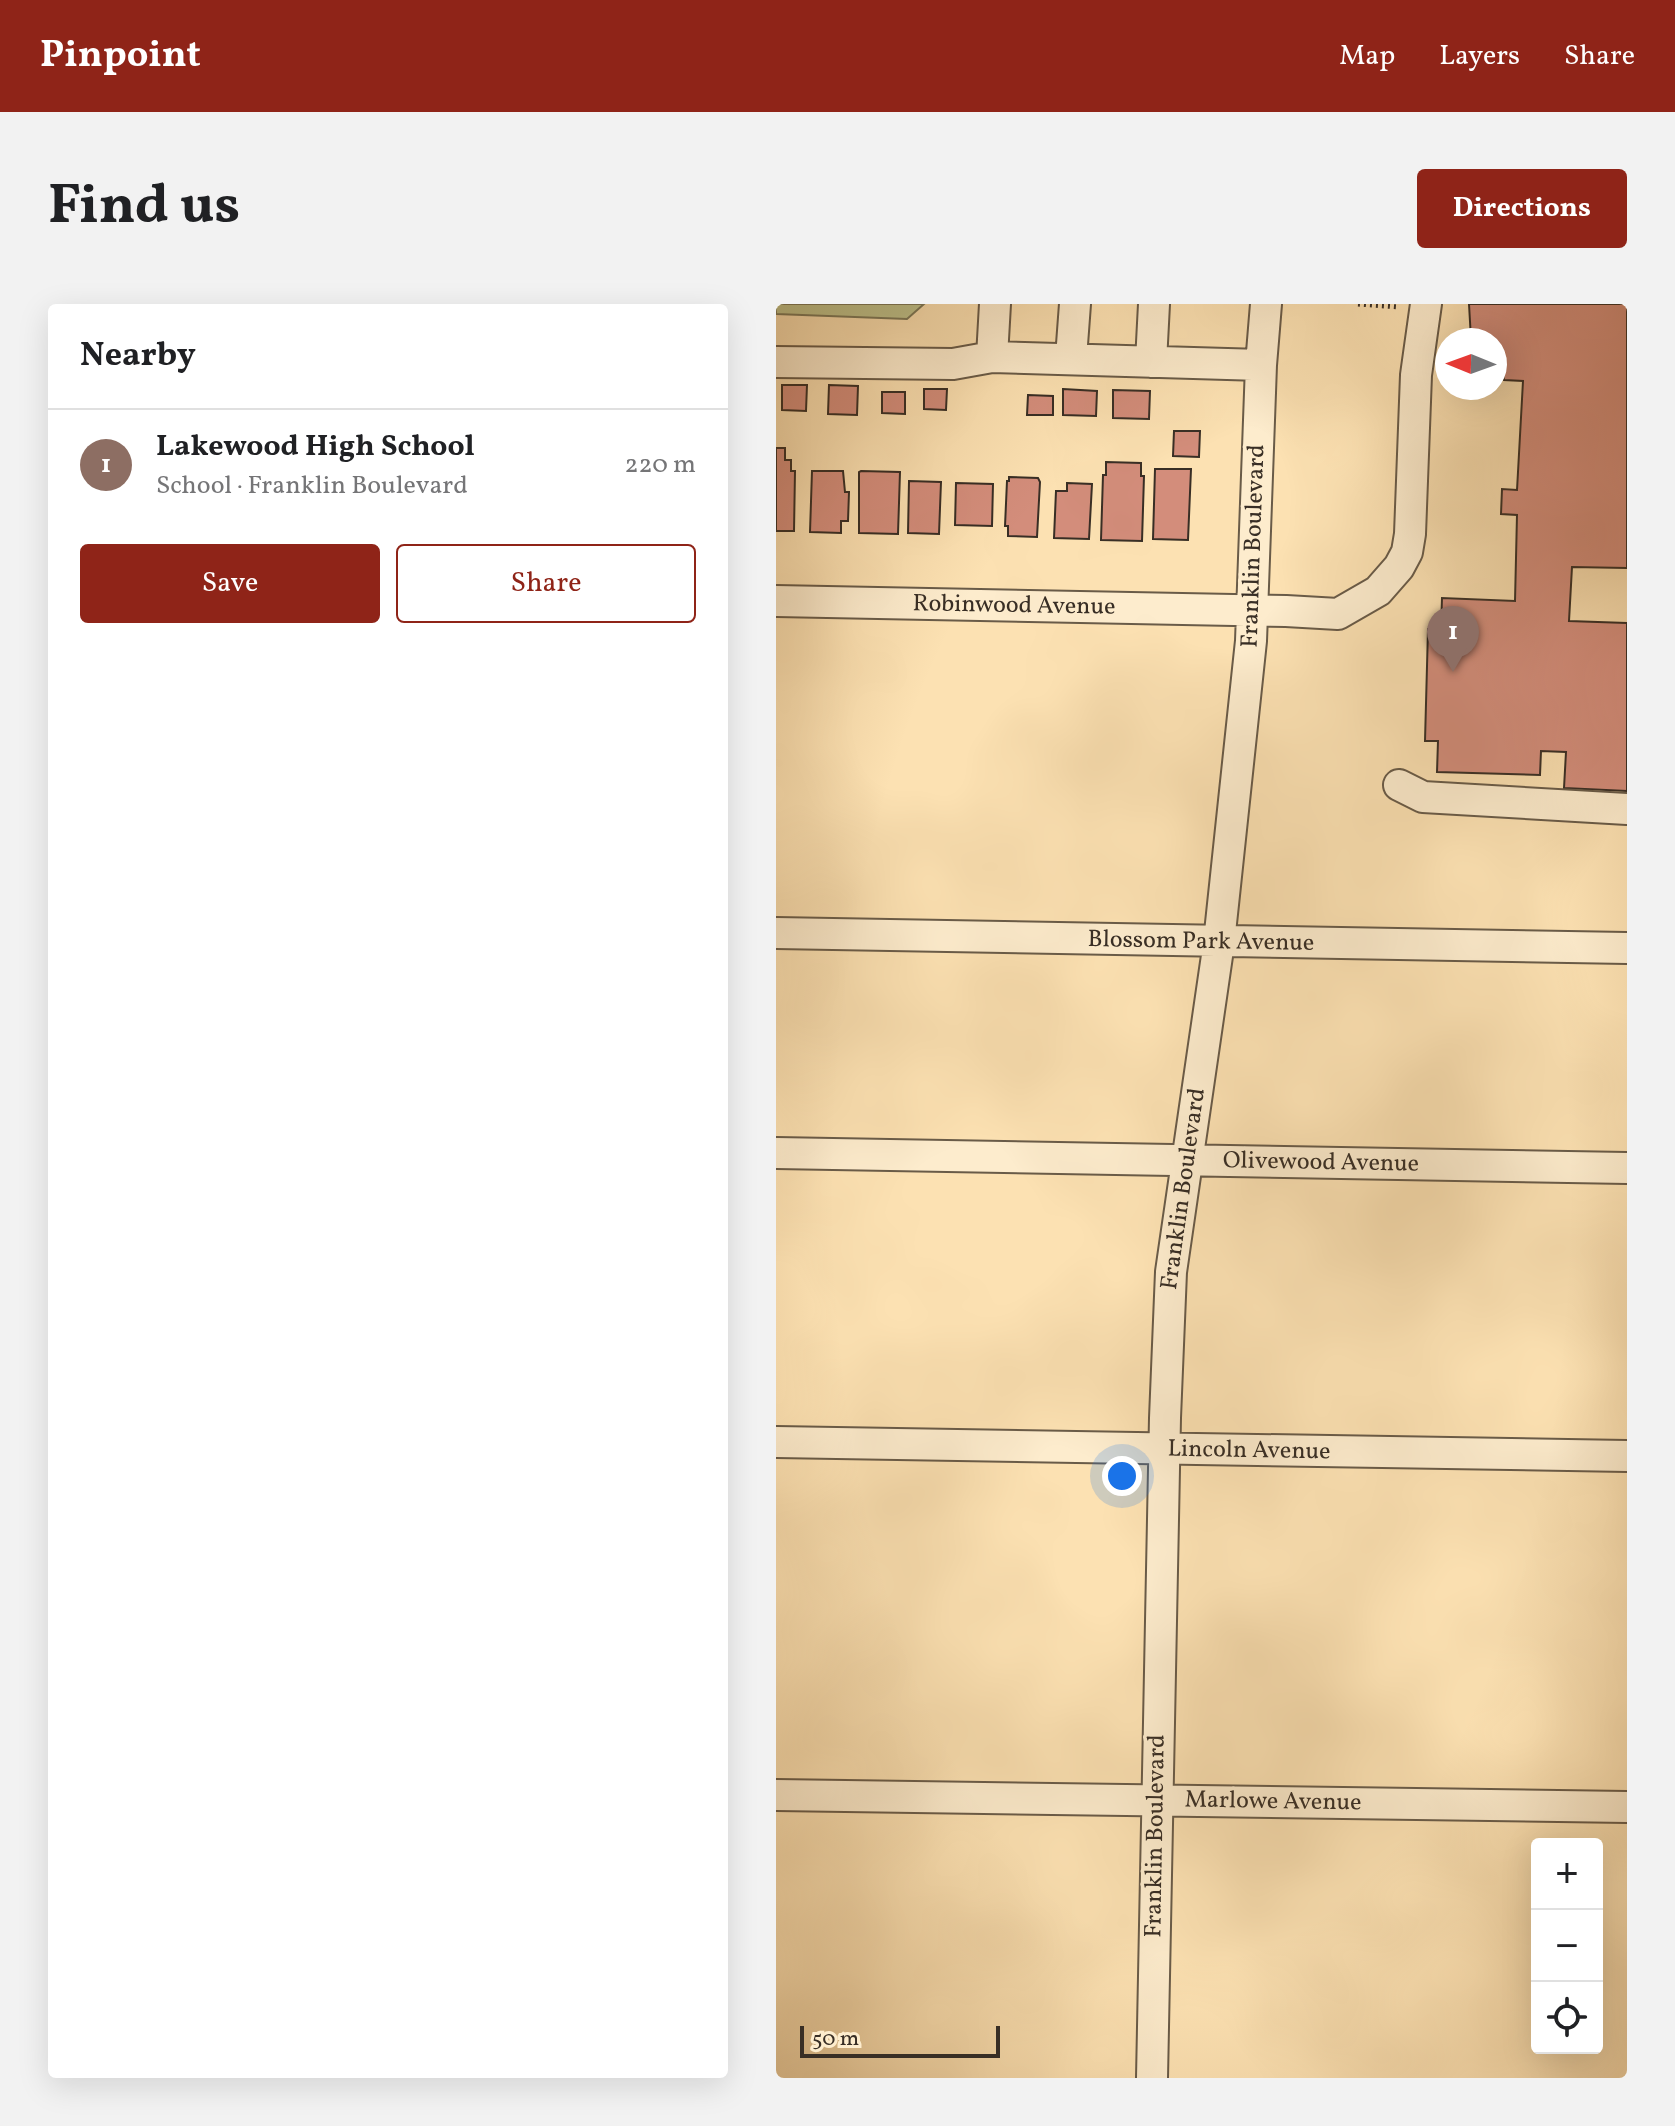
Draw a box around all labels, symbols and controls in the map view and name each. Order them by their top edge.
text: Pinpoint [40,30,201,83]
text: Map [1339,37,1395,76]
text: Layers [1439,37,1520,76]
text: Share [1564,37,1635,76]
text: Find us [48,169,240,247]
button: Directions [1417,169,1627,248]
north arrow [1435,328,1507,400]
text: Nearby [80,333,196,380]
text: Lakewood High School [156,426,475,468]
street label: Franklin Boulevard [1233,444,1275,648]
text: 1 [101,447,111,483]
text: 220 m [624,447,696,483]
text: School · Franklin Boulevard [156,468,468,504]
button: Save [80,544,380,623]
button: Share [396,544,696,623]
street label: Robinwood Avenue [912,587,1116,625]
pin: 1 [1427,606,1479,672]
street label: Blossom Park Avenue [1087,923,1315,961]
street label: Franklin Boulevard [1153,1086,1215,1292]
street label: Olivewood Avenue [1223,1144,1419,1182]
street label: Lincoln Avenue [1167,1433,1331,1469]
your location [1102,1456,1142,1496]
street label: Franklin Boulevard [1137,1734,1175,1938]
street label: Marlowe Avenue [1184,1783,1362,1821]
map controls [1531,1838,1603,2054]
button: + [1531,1838,1603,1910]
button: − [1531,1910,1603,1982]
button: locate [1531,1982,1603,2054]
scale bar [800,2022,1000,2058]
text: 50 m [812,2024,859,2055]

